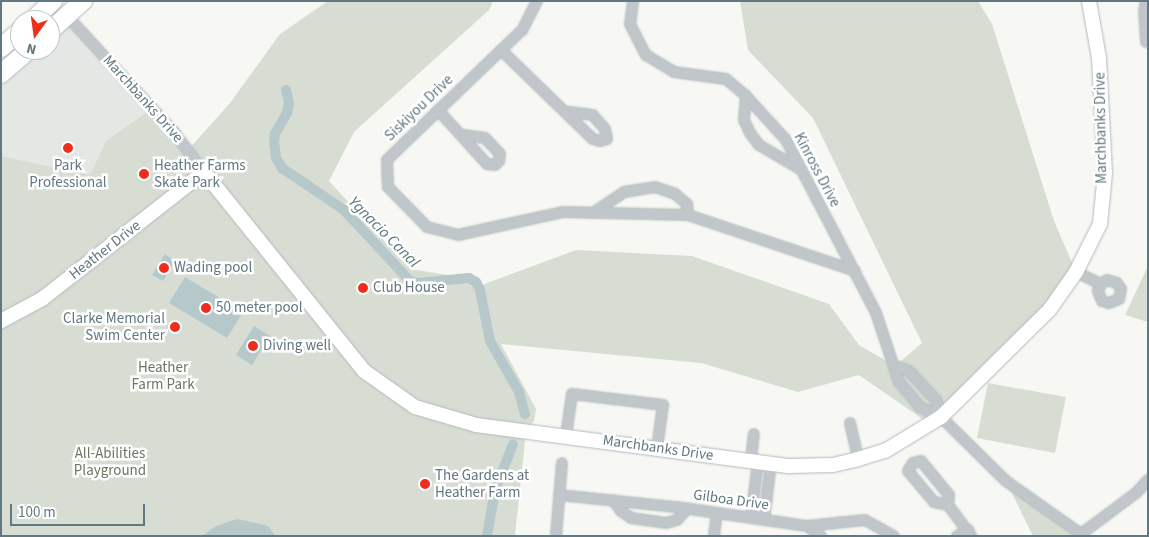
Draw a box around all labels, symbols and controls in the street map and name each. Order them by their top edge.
north arrow [10,10,60,60]
text: N [25,38,39,59]
street label: Marchbanks Drive [99,52,187,146]
street label: Siskiyou Drive [381,71,457,145]
street label: Marchbanks Drive [1091,72,1111,184]
street label: Kinross Drive [790,130,844,210]
marker: Park Professional [62,142,74,154]
place label: Park Professional [29,156,107,191]
place label: Heather Farms Skate Park [154,156,246,191]
marker: Heather Farms Skate Park [138,168,150,180]
water label: Ygnacio Canal [344,192,424,272]
street label: Heather Drive [66,217,144,283]
place label: Wading pool [174,259,252,277]
marker: Wading pool [158,262,170,274]
place label: Club House [373,279,445,297]
marker: Club House [357,282,369,294]
place label: 50 meter pool [216,299,303,317]
marker: 50 meter pool [200,302,212,314]
place label: Clarke Memorial Swim Center [63,309,165,344]
marker: Clarke Memorial Swim Center [169,321,181,333]
place label: Diving well [263,337,331,355]
marker: Diving well [247,340,259,352]
park label: Heather Farm Park [131,358,195,393]
street label: Marchbanks Drive [601,431,715,465]
park label: All-Abilities Playground [74,444,146,479]
place label: The Gardens at Heather Farm [435,466,529,501]
marker: The Gardens at Heather Farm [419,478,431,490]
street label: Gilboa Drive [692,486,770,514]
scale bar [12,494,148,526]
text: 100 m [18,502,56,523]

